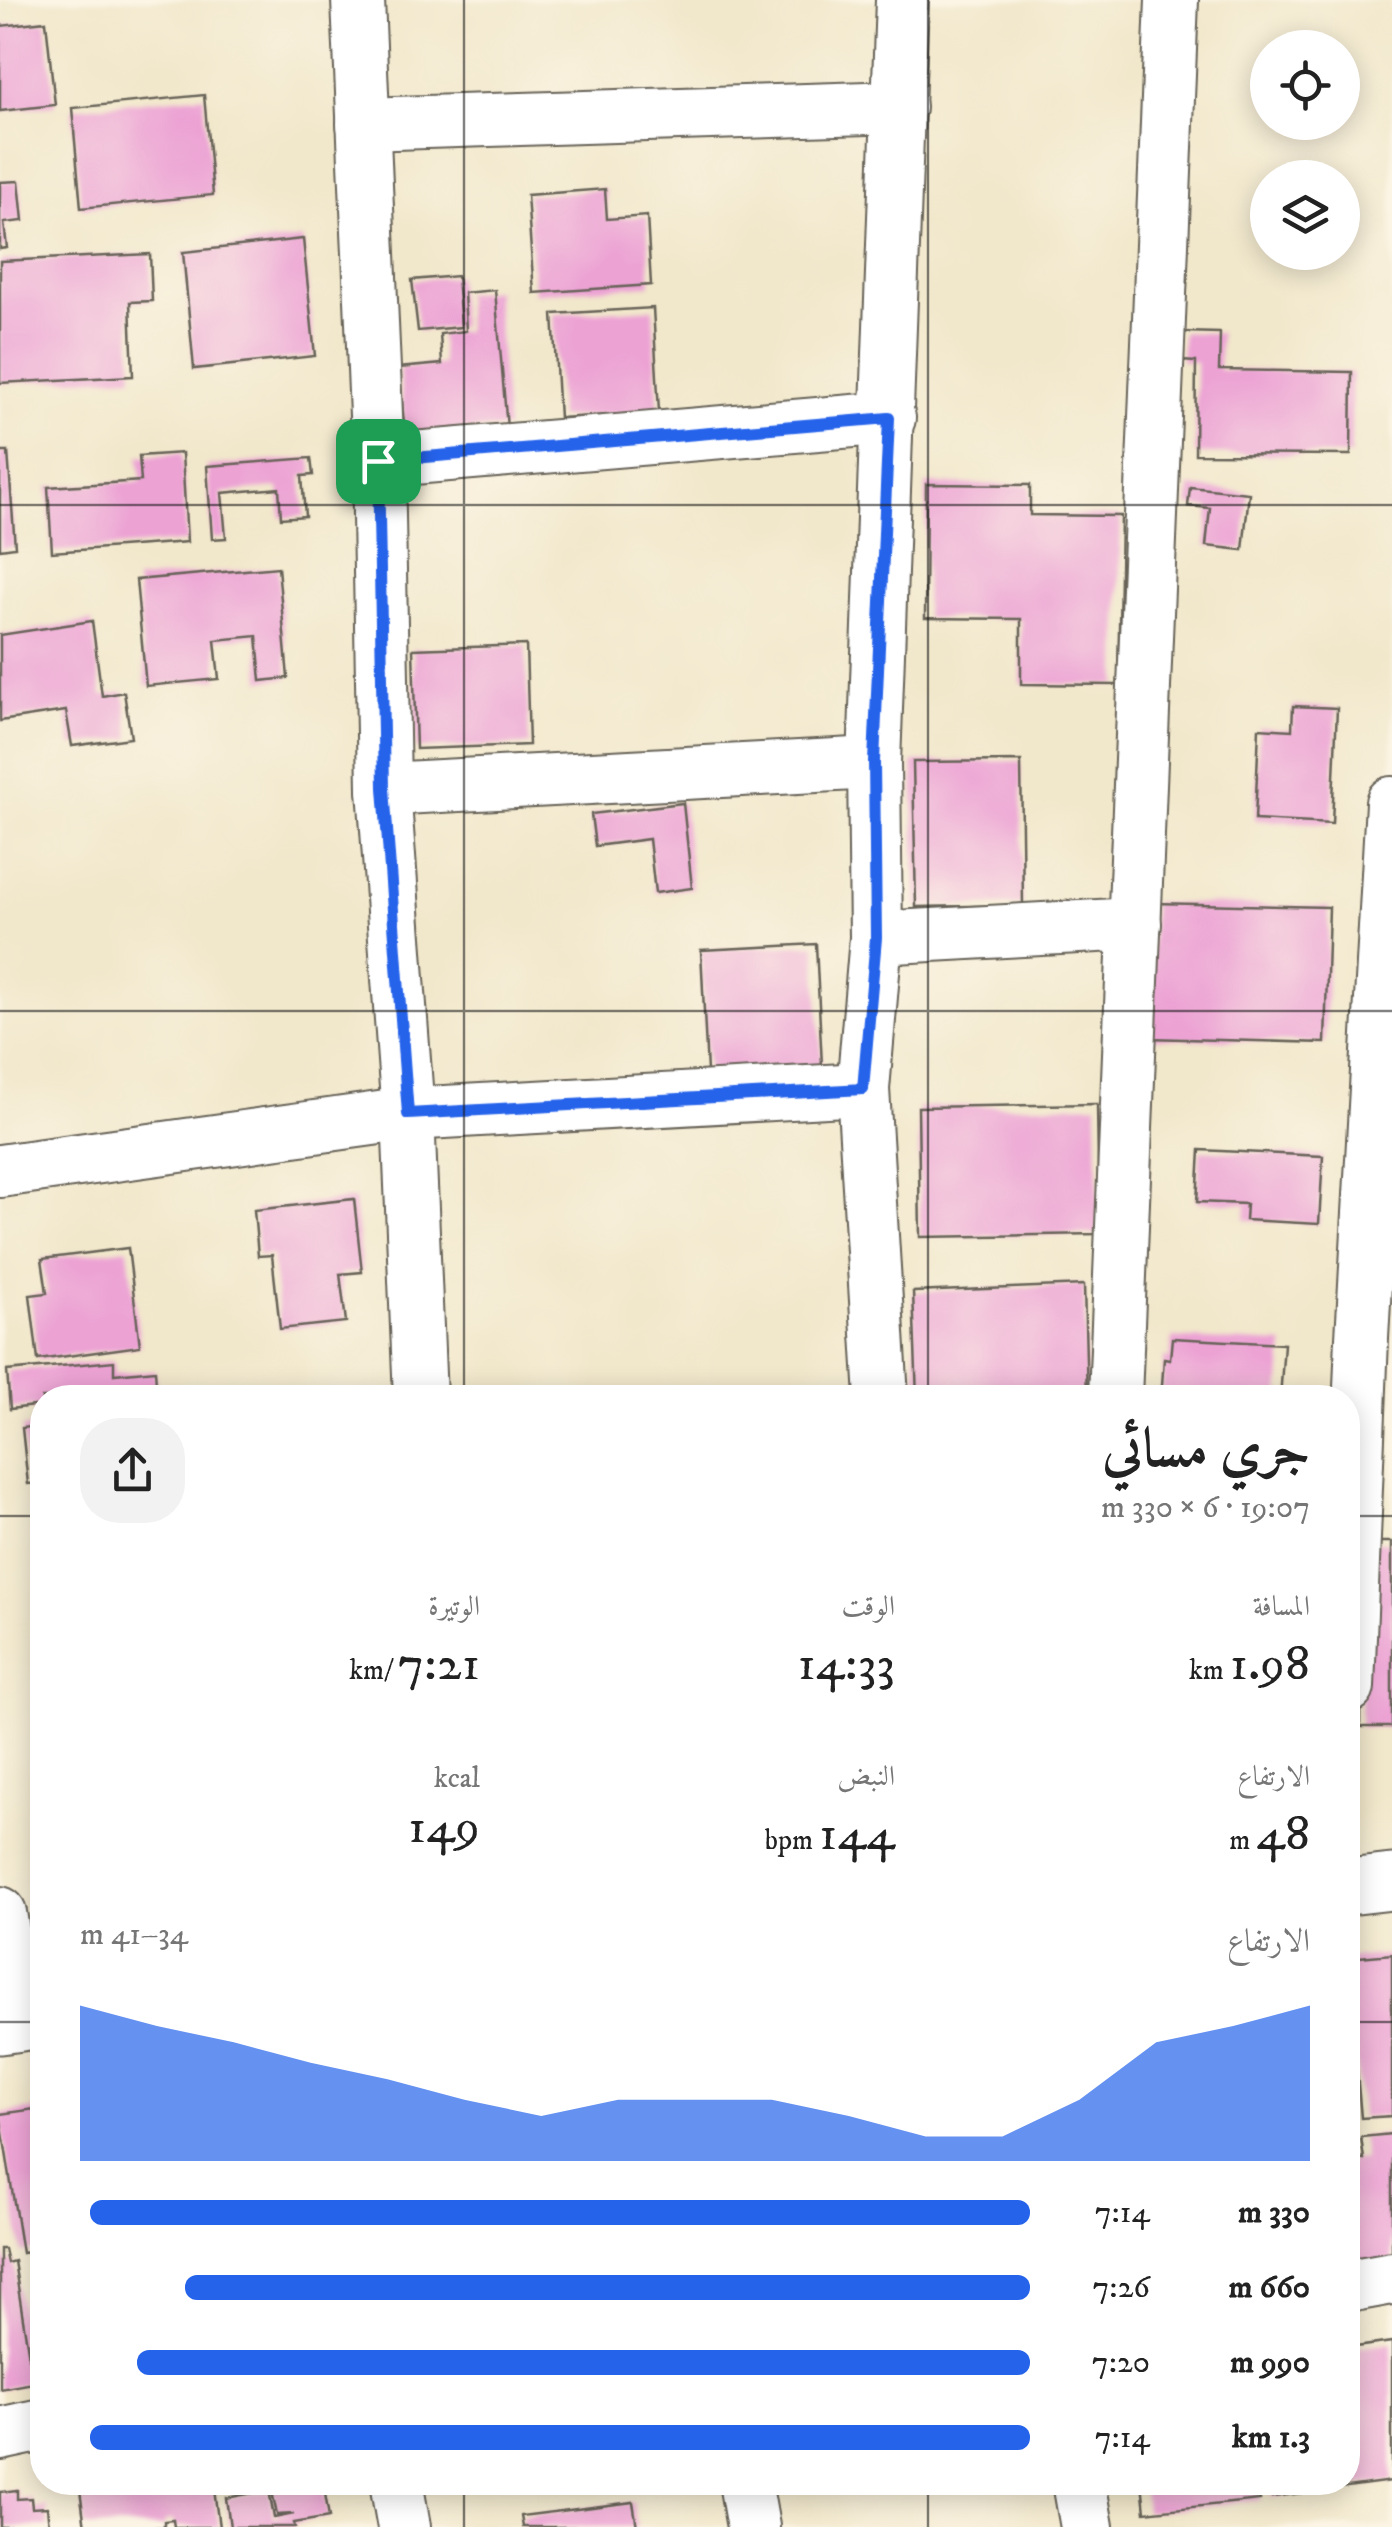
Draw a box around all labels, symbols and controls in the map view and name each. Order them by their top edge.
map controls [1250,30,1360,270]
button: locate [1250,30,1360,140]
button: layers [1250,160,1360,270]
pin [336,419,421,504]
icon: arrive [351,434,406,489]
text: جري مسائي [1102,1416,1310,1485]
button: share [80,1418,185,1523]
text: 19:07 · 6 × 330 m [1101,1488,1310,1528]
text: الوتيرة [428,1589,480,1624]
text: الوقت [841,1589,895,1624]
text: المسافة [1253,1589,1310,1624]
text: 7:21 [398,1633,480,1696]
text: 14:33 [798,1633,895,1696]
text: 1.98 [1230,1633,1310,1696]
text: /km [349,1653,398,1688]
text: km [1189,1653,1230,1688]
text: النبض [837,1759,895,1794]
text: الارتفاع [1237,1759,1310,1794]
text: kcal [434,1761,480,1796]
text: 149 [408,1796,480,1859]
text: 144 [819,1803,895,1866]
text: 48 [1256,1803,1310,1866]
text: bpm [765,1823,819,1858]
text: m [1229,1823,1256,1858]
text: 34–41 m [80,1915,188,1955]
text: الارتفاع [1227,1922,1310,1962]
text: 7:14 [1095,2193,1150,2233]
text: 330 m [1238,2193,1310,2233]
text: 7:26 [1092,2268,1150,2308]
text: 660 m [1229,2268,1310,2308]
text: 7:20 [1092,2343,1150,2383]
text: 990 m [1230,2343,1310,2383]
text: 7:14 [1095,2418,1150,2458]
text: 1.3 km [1232,2418,1310,2458]

